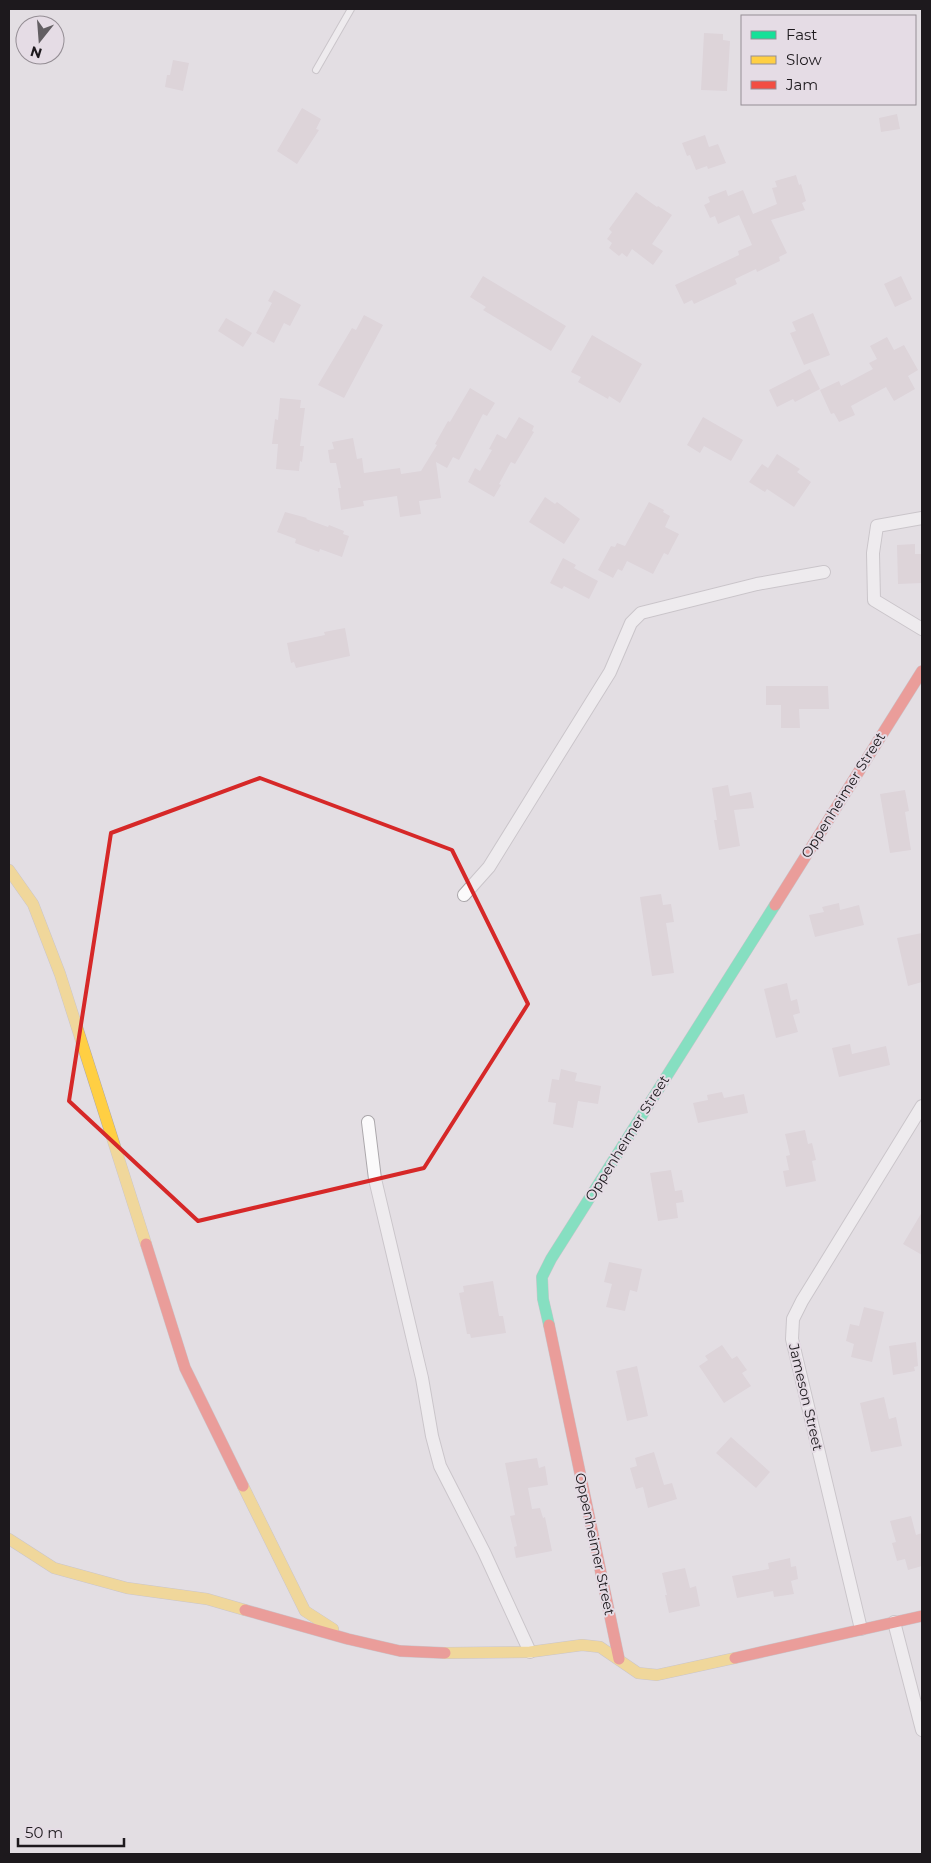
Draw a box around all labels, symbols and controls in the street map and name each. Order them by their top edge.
north arrow [15,15,65,65]
legend [741,15,916,105]
text: Fast [786,25,817,44]
text: N [28,42,44,63]
text: Slow [786,50,822,69]
text: Jam [785,75,818,94]
street label: Oppenheimer Street [797,728,889,861]
street label: Oppenheimer Street [581,1071,673,1204]
street label: Jameson Street [785,1341,827,1453]
street label: Oppenheimer Street [571,1471,619,1617]
scale bar [18,1816,124,1848]
text: 50 m [25,1823,63,1842]

